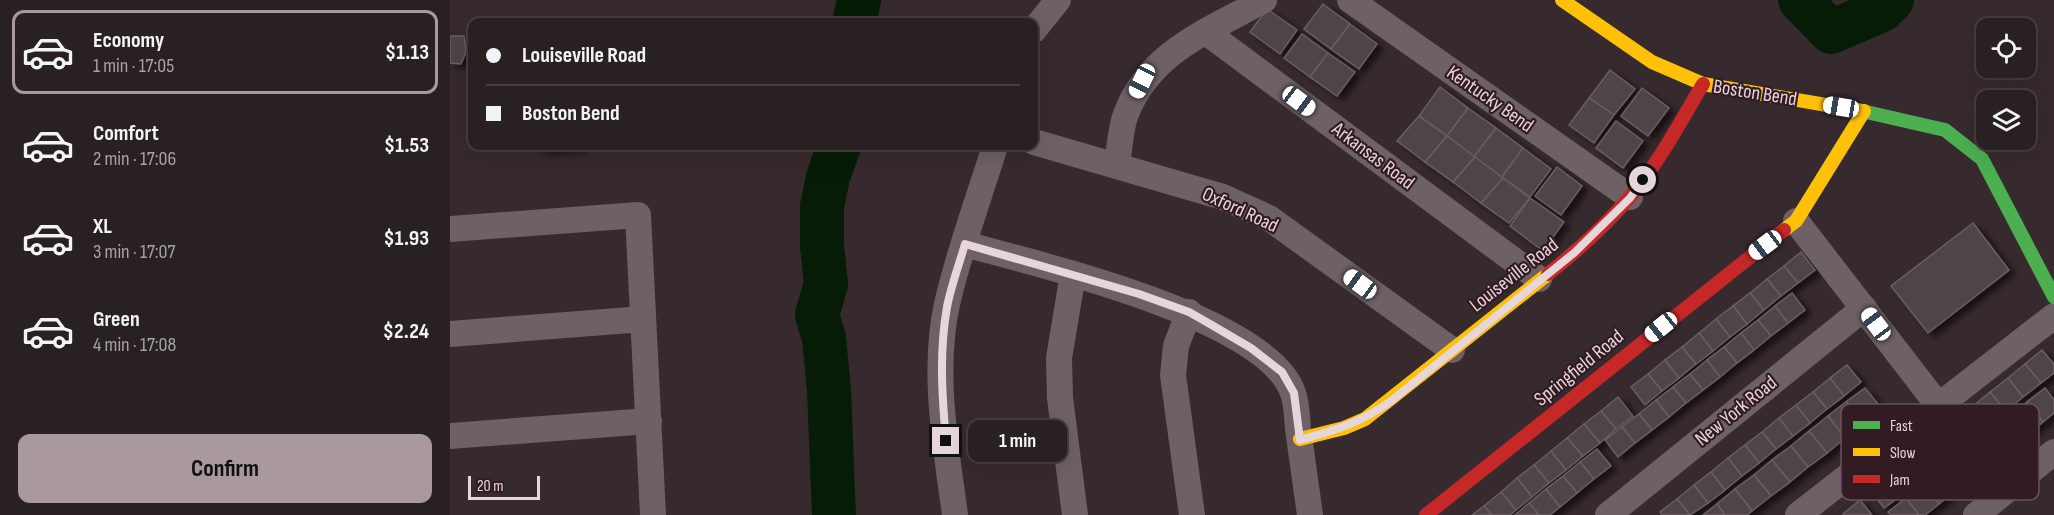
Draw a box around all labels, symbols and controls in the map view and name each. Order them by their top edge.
map controls [1976,18,2036,150]
button: locate [1976,18,2036,78]
icon: car [21,25,75,79]
text: Economy [93,27,164,54]
text: $1.13 [385,39,429,66]
text: Louiseville Road [522,42,646,69]
text: 1 min · 17:05 [93,54,174,78]
street label: Kentucky Bend [1442,60,1538,138]
car [1126,61,1158,101]
street label: Boston Bend [1712,75,1798,111]
car [1279,83,1319,119]
button: layers [1976,90,2036,150]
car [1822,95,1860,119]
text: Boston Bend [522,100,620,127]
street label: Arkansas Road [1326,117,1419,195]
icon: car [21,118,75,172]
text: Comfort [93,120,159,147]
text: $1.53 [384,132,429,159]
text: 2 min · 17:06 [93,147,176,171]
route start [1629,166,1656,193]
street label: Oxford Road [1198,182,1282,238]
icon: car [21,211,75,265]
text: XL [93,213,112,240]
text: $1.93 [384,225,429,252]
car [1745,227,1785,263]
street label: Louiseville Road [1465,233,1563,317]
text: 3 min · 17:07 [93,240,175,264]
car [1340,266,1380,302]
icon: car [21,304,75,358]
car [1858,304,1894,344]
text: Green [93,306,140,333]
car [1641,309,1681,345]
text: $2.24 [383,318,429,345]
street label: Springfield Road [1529,325,1629,411]
text: 4 min · 17:08 [93,333,176,357]
street label: New York Road [1690,371,1782,451]
legend [1841,404,2039,500]
text: Fast [1890,417,1913,436]
callout: 1 min [967,420,1066,462]
route end [932,427,959,454]
text: 1 min [999,429,1036,453]
button: Confirm [18,434,432,503]
text: Slow [1890,444,1915,463]
text: Jam [1889,471,1910,490]
scale bar [468,473,540,500]
text: 20 m [477,477,504,496]

